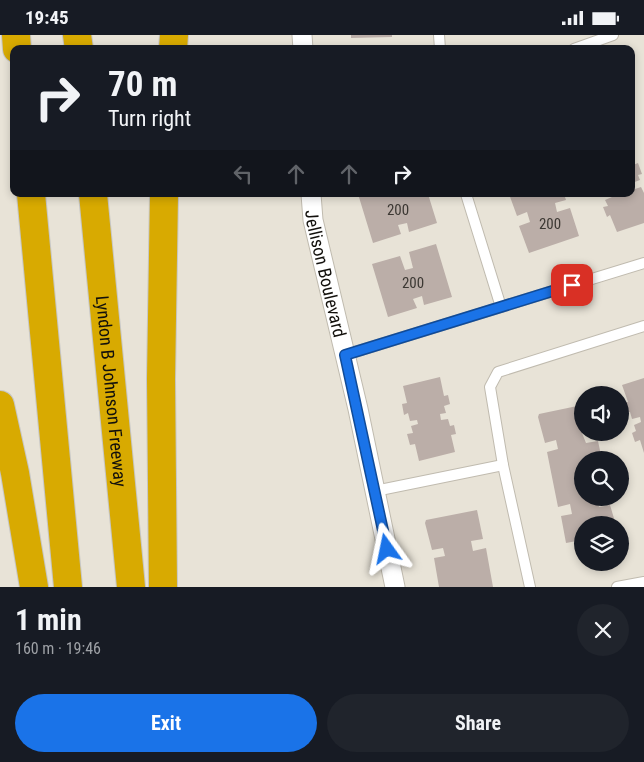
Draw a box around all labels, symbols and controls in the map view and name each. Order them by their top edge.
text: 19:45 [25,6,69,29]
text: 70 m [108,64,177,105]
icon: right [25,65,90,130]
text: Turn right [108,106,191,131]
icon: left [229,160,257,188]
icon: ahead [282,160,310,188]
icon: ahead [335,160,363,188]
icon: right [388,160,416,188]
house number: 200 [387,201,409,219]
street label: Jellison Boulevard [302,209,351,339]
house number: 200 [539,215,561,233]
pin [551,264,593,306]
icon: arrive [558,271,586,299]
house number: 200 [402,274,424,292]
street label: Lyndon B Johnson Freeway [92,294,132,488]
map controls [574,386,629,571]
button: sound [574,386,629,441]
button: search [574,451,629,506]
button: layers [574,516,629,571]
position arrow [360,522,412,574]
text: 1 min [15,602,82,637]
button: close [577,604,629,656]
text: 160 m · 19:46 [15,639,101,658]
button: Exit [15,694,317,752]
button: Share [327,694,629,752]

